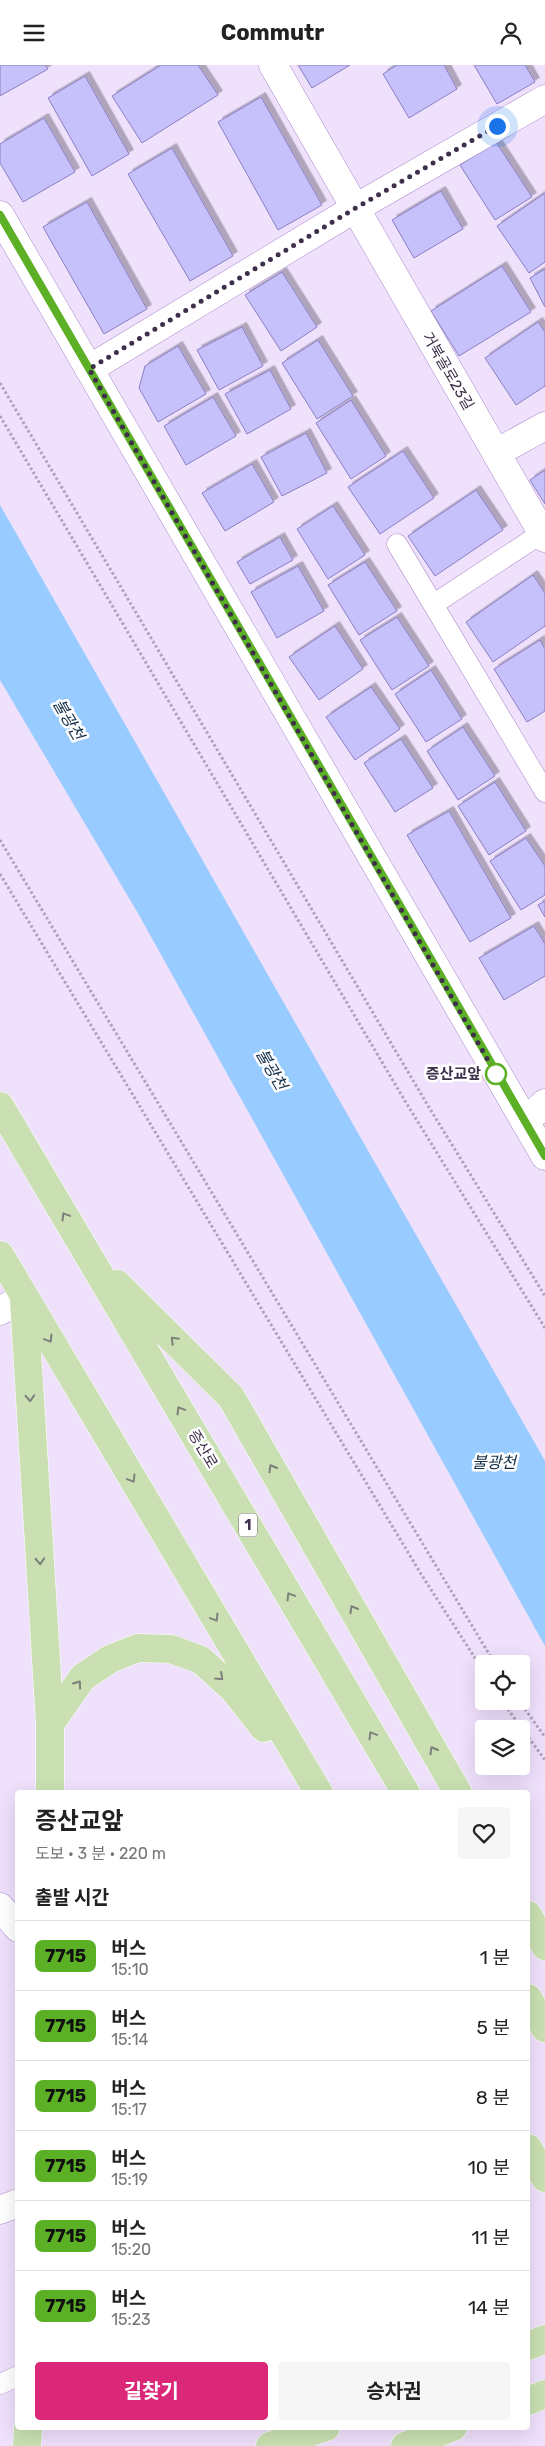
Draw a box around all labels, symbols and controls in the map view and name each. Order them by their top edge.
icon: menu [20,19,48,47]
text: Commutr [221,19,324,46]
icon: person [497,19,525,47]
your location [485,114,510,139]
street label: 거북골로23길 [418,329,478,413]
water label: 불광천 [49,695,89,745]
water label: 불광천 [252,1045,292,1095]
marker: 증산교앞 [485,1063,507,1085]
place label: 증산교앞 [426,1065,481,1083]
one-way arrow [62,1212,72,1221]
one-way arrow [43,1334,53,1343]
one-way arrow [171,1337,180,1346]
one-way arrow [25,1395,36,1403]
one-way arrow [177,1407,187,1416]
street label: 증산로 [185,1427,221,1471]
water label: 불광천 [472,1453,518,1472]
one-way arrow [269,1464,279,1473]
one-way arrow [126,1473,136,1482]
road number: 1 [239,1513,257,1537]
one-way arrow [35,1557,46,1565]
one-way arrow [286,1592,296,1601]
one-way arrow [349,1605,359,1614]
one-way arrow [209,1613,219,1622]
map controls [475,1655,530,1775]
button: locate [475,1655,530,1710]
one-way arrow [215,1671,224,1680]
one-way arrow [72,1680,81,1690]
button: layers [475,1720,530,1775]
one-way arrow [369,1732,379,1741]
one-way arrow [430,1747,440,1756]
text: 증산교앞 [35,1807,123,1835]
button: heart [458,1807,510,1859]
text: 도보 · 3 분 · 220 m [35,1844,166,1863]
text: 출발 시간 [35,1886,109,1909]
text: 버스 [111,1937,146,1960]
text: 7715 [45,1945,86,1967]
text: 1 분 [480,1946,510,1969]
text: 15:10 [111,1960,149,1979]
text: 버스 [111,2007,146,2030]
text: 7715 [45,2015,86,2037]
text: 5 분 [477,2016,510,2039]
text: 15:14 [111,2030,148,2049]
text: 버스 [111,2077,146,2100]
text: 7715 [45,2085,86,2107]
text: 8 분 [476,2086,510,2109]
text: 15:17 [111,2100,147,2119]
text: 버스 [111,2147,146,2170]
text: 7715 [45,2155,86,2177]
text: 10 분 [468,2156,510,2179]
text: 15:19 [111,2170,148,2189]
text: 버스 [111,2217,146,2240]
text: 7715 [45,2225,86,2247]
text: 11 분 [472,2226,510,2249]
text: 15:20 [111,2240,151,2259]
text: 버스 [111,2287,146,2310]
text: 7715 [45,2295,86,2317]
text: 14 분 [468,2296,510,2319]
text: 15:23 [111,2310,151,2329]
button: 길찾기 [35,2362,268,2420]
button: 승차권 [278,2362,510,2420]

